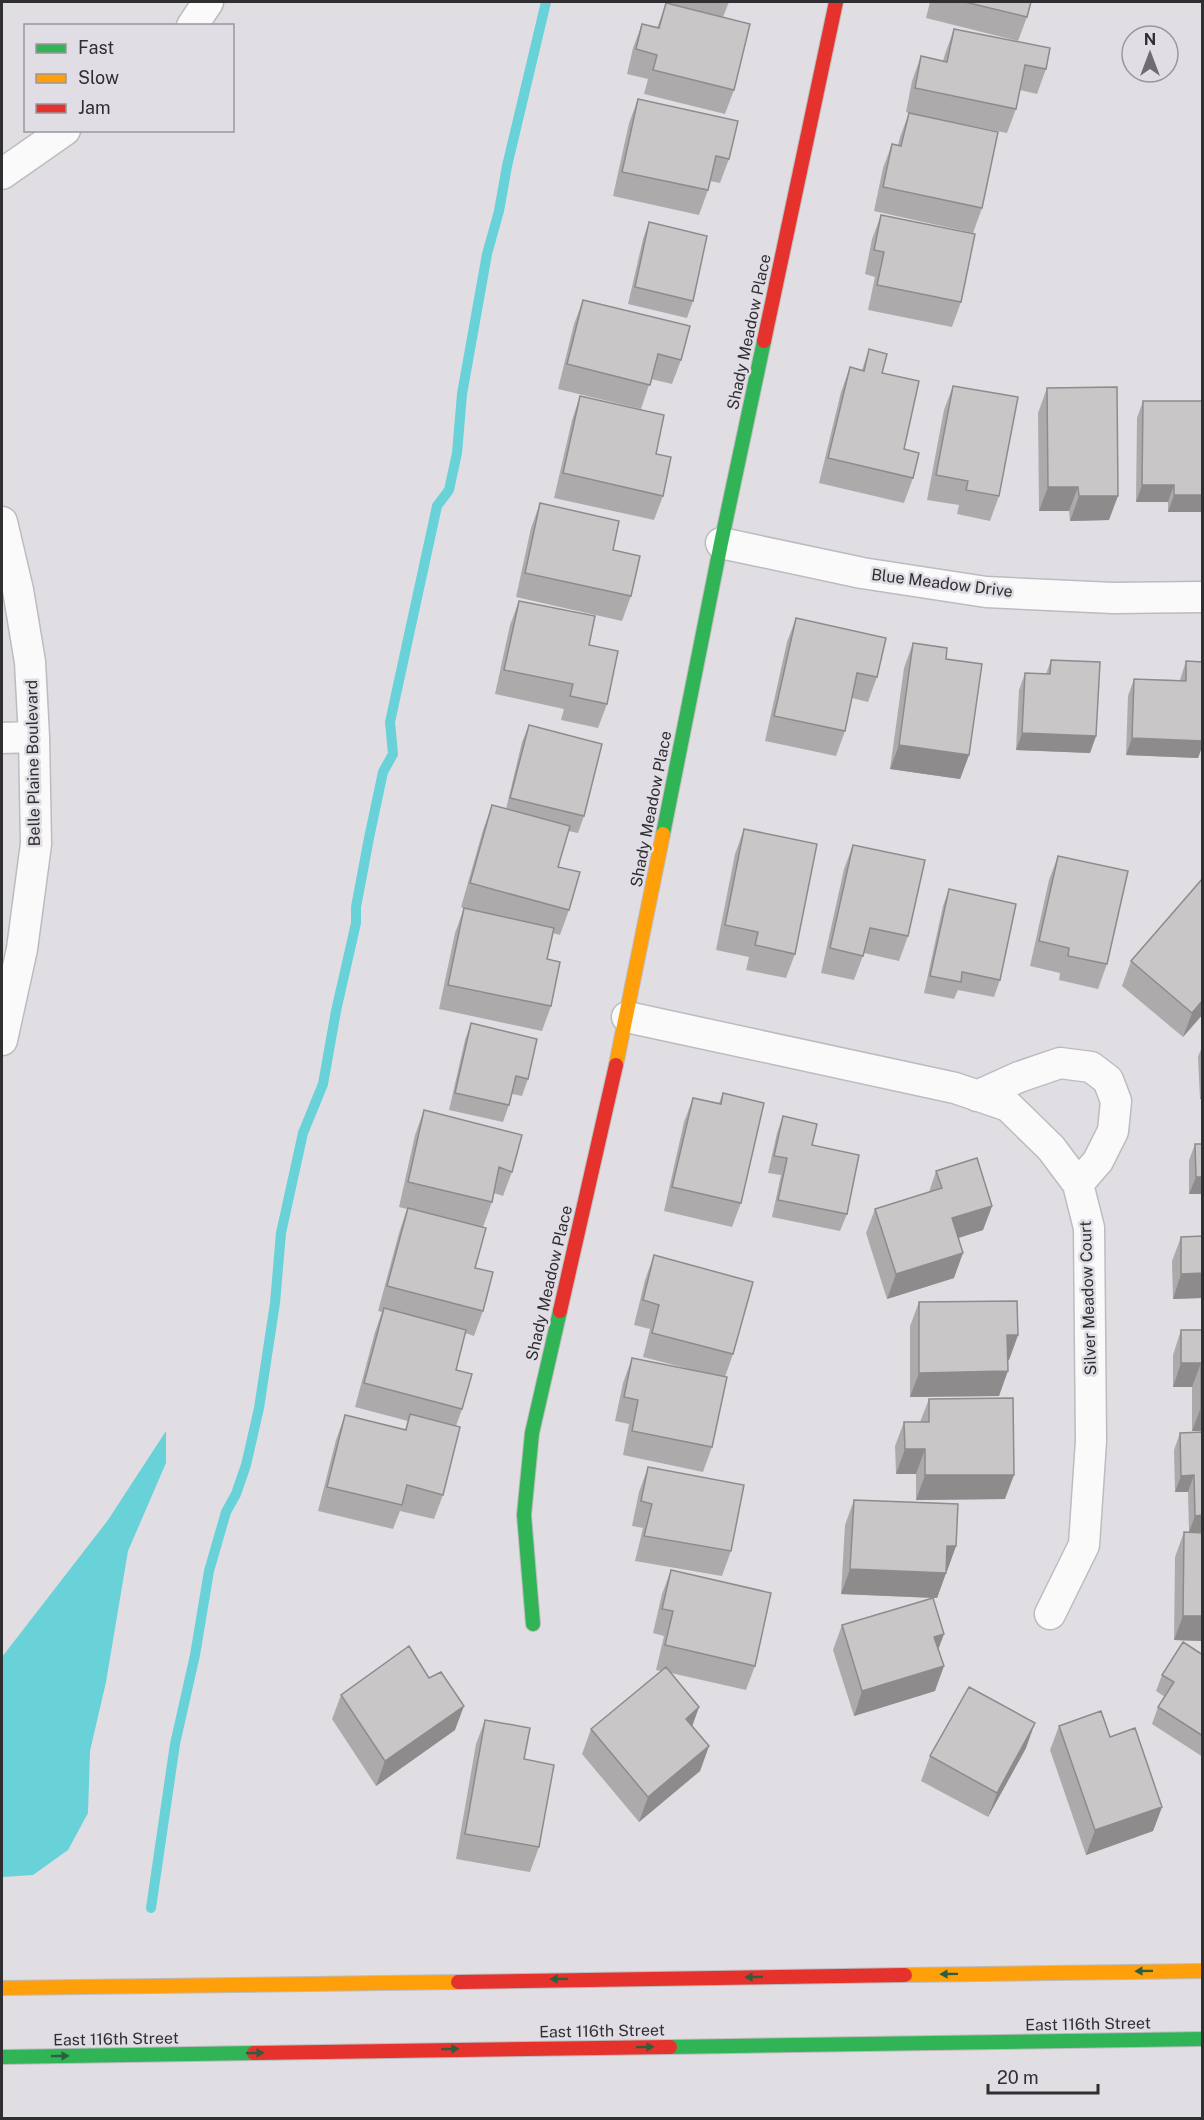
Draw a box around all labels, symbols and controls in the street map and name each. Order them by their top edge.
legend [24,24,234,132]
north arrow [1120,24,1180,84]
text: N [1144,30,1156,49]
text: Fast [78,37,114,58]
text: Slow [78,67,119,88]
text: Jam [78,97,111,118]
street label: Shady Meadow Place [723,252,775,412]
street label: Blue Meadow Drive [870,565,1014,601]
street label: Belle Plaine Boulevard [22,680,44,846]
street label: Shady Meadow Place [627,729,675,889]
street label: Shady Meadow Place [522,1203,576,1363]
street label: Silver Meadow Court [1076,1220,1100,1376]
one-way arrow [1135,1967,1154,1976]
one-way arrow [940,1969,959,1979]
one-way arrow [745,1972,764,1981]
one-way arrow [550,1975,569,1984]
street label: East 116th Street [1025,2013,1151,2035]
street label: East 116th Street [539,2020,665,2042]
street label: East 116th Street [53,2028,179,2050]
one-way arrow [635,2042,654,2052]
one-way arrow [440,2044,459,2054]
one-way arrow [245,2048,264,2058]
one-way arrow [50,2051,69,2061]
scale bar [988,2057,1098,2095]
text: 20 m [997,2067,1039,2088]

